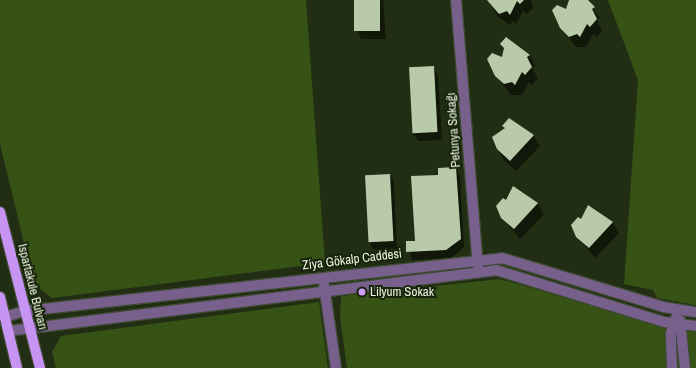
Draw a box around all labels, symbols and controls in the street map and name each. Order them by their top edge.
street label: Petunya Sokağı [444,92,464,168]
street label: Ispartakule Bulvarı [14,242,50,332]
street label: Ziya Gökalp Caddesi [301,246,403,274]
place label: Lilyum Sokak [370,284,434,300]
marker: Lilyum Sokak [357,287,367,297]

